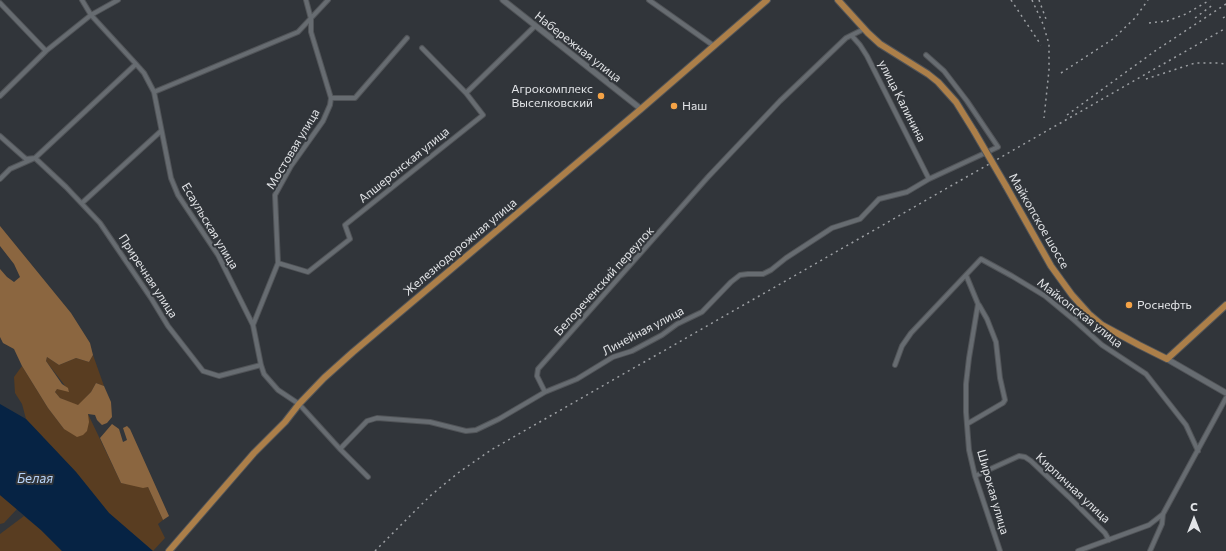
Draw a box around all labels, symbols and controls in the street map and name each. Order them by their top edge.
street label: Набережная улица [532,9,624,85]
street label: улица Калинина [875,58,929,144]
place label: Агрокомплекс Выселковский [511,82,593,110]
marker: Агрокомплекс Выселковский [596,91,606,101]
place label: Наш [682,99,707,113]
marker: Наш [669,101,679,111]
street label: Мостовая улица [263,106,323,192]
street label: Апшеронская улица [356,124,452,206]
street label: Майкопское шоссе [1006,171,1072,271]
street label: Есаульская улица [179,180,241,272]
street label: Железнодорожная улица [400,195,520,299]
street label: Белореченский переулок [551,223,657,339]
street label: Приречная улица [116,231,180,321]
street label: Майкопская улица [1034,275,1126,351]
place label: Роснефть [1137,298,1192,312]
marker: Роснефть [1124,300,1134,310]
street label: Линейная улица [600,303,686,359]
street label: Широкая улица [974,448,1012,536]
street label: Кирпичная улица [1033,450,1113,526]
water label: Белая [17,471,53,487]
north arrow [1174,499,1214,539]
text: С [1190,500,1198,513]

